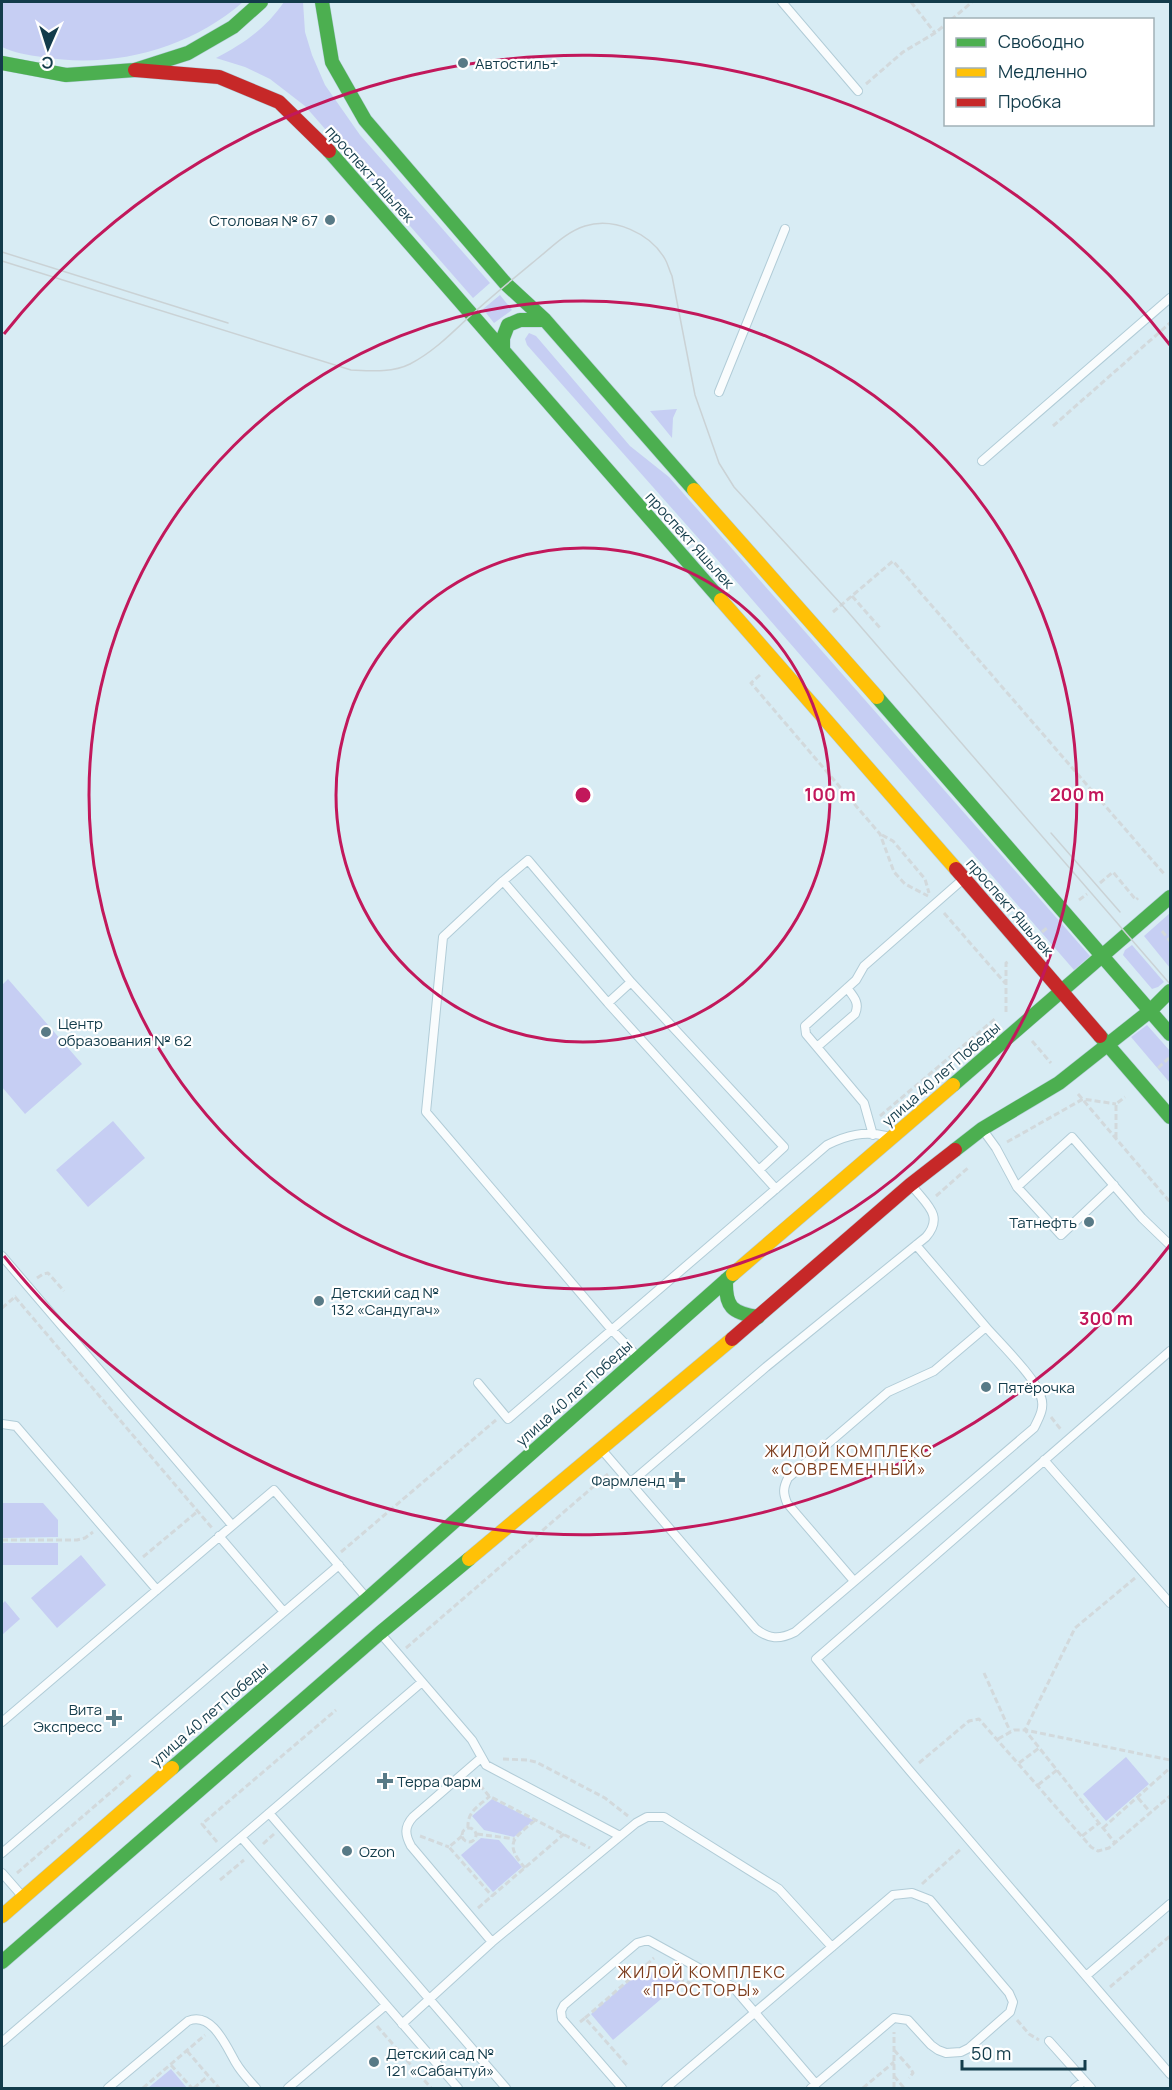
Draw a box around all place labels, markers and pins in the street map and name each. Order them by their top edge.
place label: Автостиль+ [475,53,558,74]
marker: Автостиль+ [456,56,470,70]
place label: Столовая № 67 [209,210,318,231]
marker: Столовая № 67 [323,213,337,227]
centre of rings [573,785,593,805]
place label: Центр образования № 62 [58,1013,192,1051]
marker: Центр образования № 62 [39,1025,53,1039]
place label: Татнефть [1009,1212,1077,1233]
marker: Татнефть [1082,1215,1096,1229]
place label: Детский сад № 132 «Сандугач» [331,1282,441,1320]
marker: Детский сад № 132 «Сандугач» [312,1294,326,1308]
place label: Пятёрочка [998,1377,1075,1398]
marker: Пятёрочка [979,1380,993,1394]
place label: Фармленд [592,1470,665,1491]
marker: Фармленд [670,1473,684,1487]
place label: Вита Экспресс [33,1699,102,1737]
marker: Вита Экспресс [107,1711,121,1725]
place label: Терра Фарм [397,1771,481,1792]
marker: Терра Фарм [378,1774,392,1788]
place label: Ozon [359,1841,395,1862]
marker: Ozon [340,1844,354,1858]
place label: Детский сад № 121 «Сабантуй» [386,2043,494,2081]
marker: Детский сад № 121 «Сабантуй» [367,2055,381,2069]

